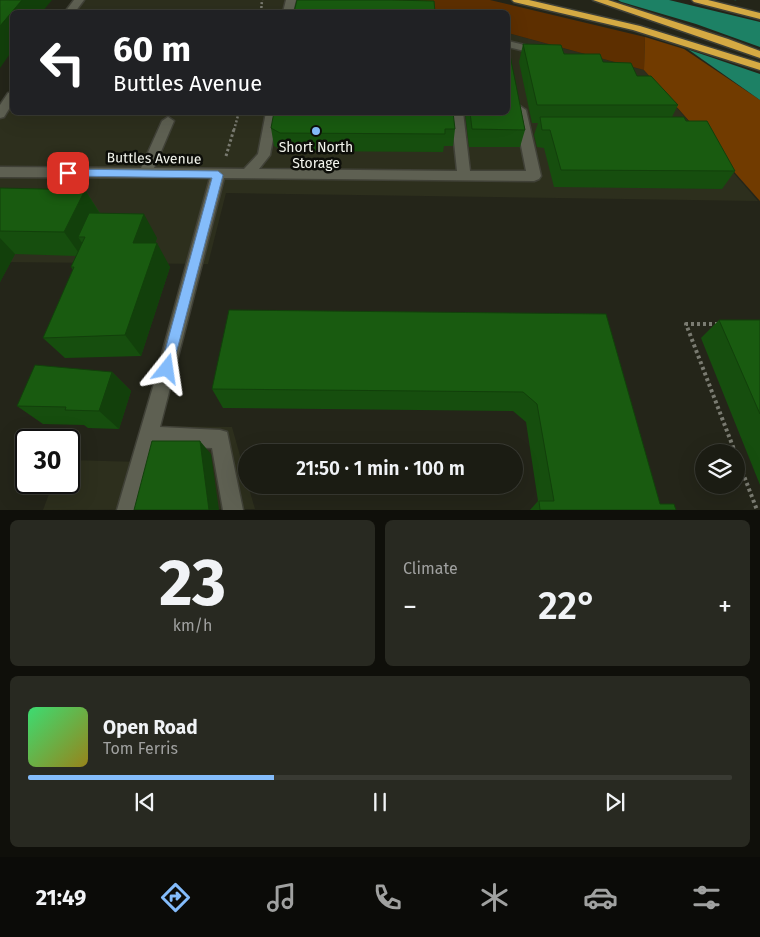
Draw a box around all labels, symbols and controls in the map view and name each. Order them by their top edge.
text: 60 m [113,28,191,70]
icon: left [30,30,95,95]
text: Buttles Avenue [113,70,262,97]
marker: Short North Storage [310,125,322,137]
place label: Short North Storage [279,139,353,172]
street label: Buttles Avenue [106,149,202,168]
pin [47,152,89,194]
icon: arrive [54,159,82,187]
position arrow [140,342,192,394]
speed limit sign: 30 [15,429,80,494]
map controls [695,444,745,494]
button: layers [695,444,745,494]
text: 21:50 · 1 min · 100 m [296,457,465,480]
text: 23 [159,544,226,622]
text: Climate [403,559,458,578]
text: 22° [538,583,597,629]
text: − [403,590,417,623]
text: + [718,590,732,623]
text: km/h [173,616,212,635]
text: Open Road [103,716,198,739]
text: Tom Ferris [103,739,178,758]
icon: previous [131,788,159,816]
icon: pause [366,788,394,816]
icon: next [601,788,629,816]
icon: directions [158,880,193,915]
icon: music [264,880,299,915]
icon: phone [370,880,405,915]
icon: climate [477,880,512,915]
icon: car [583,880,618,915]
icon: filters [689,880,724,915]
text: 21:49 [36,884,86,911]

